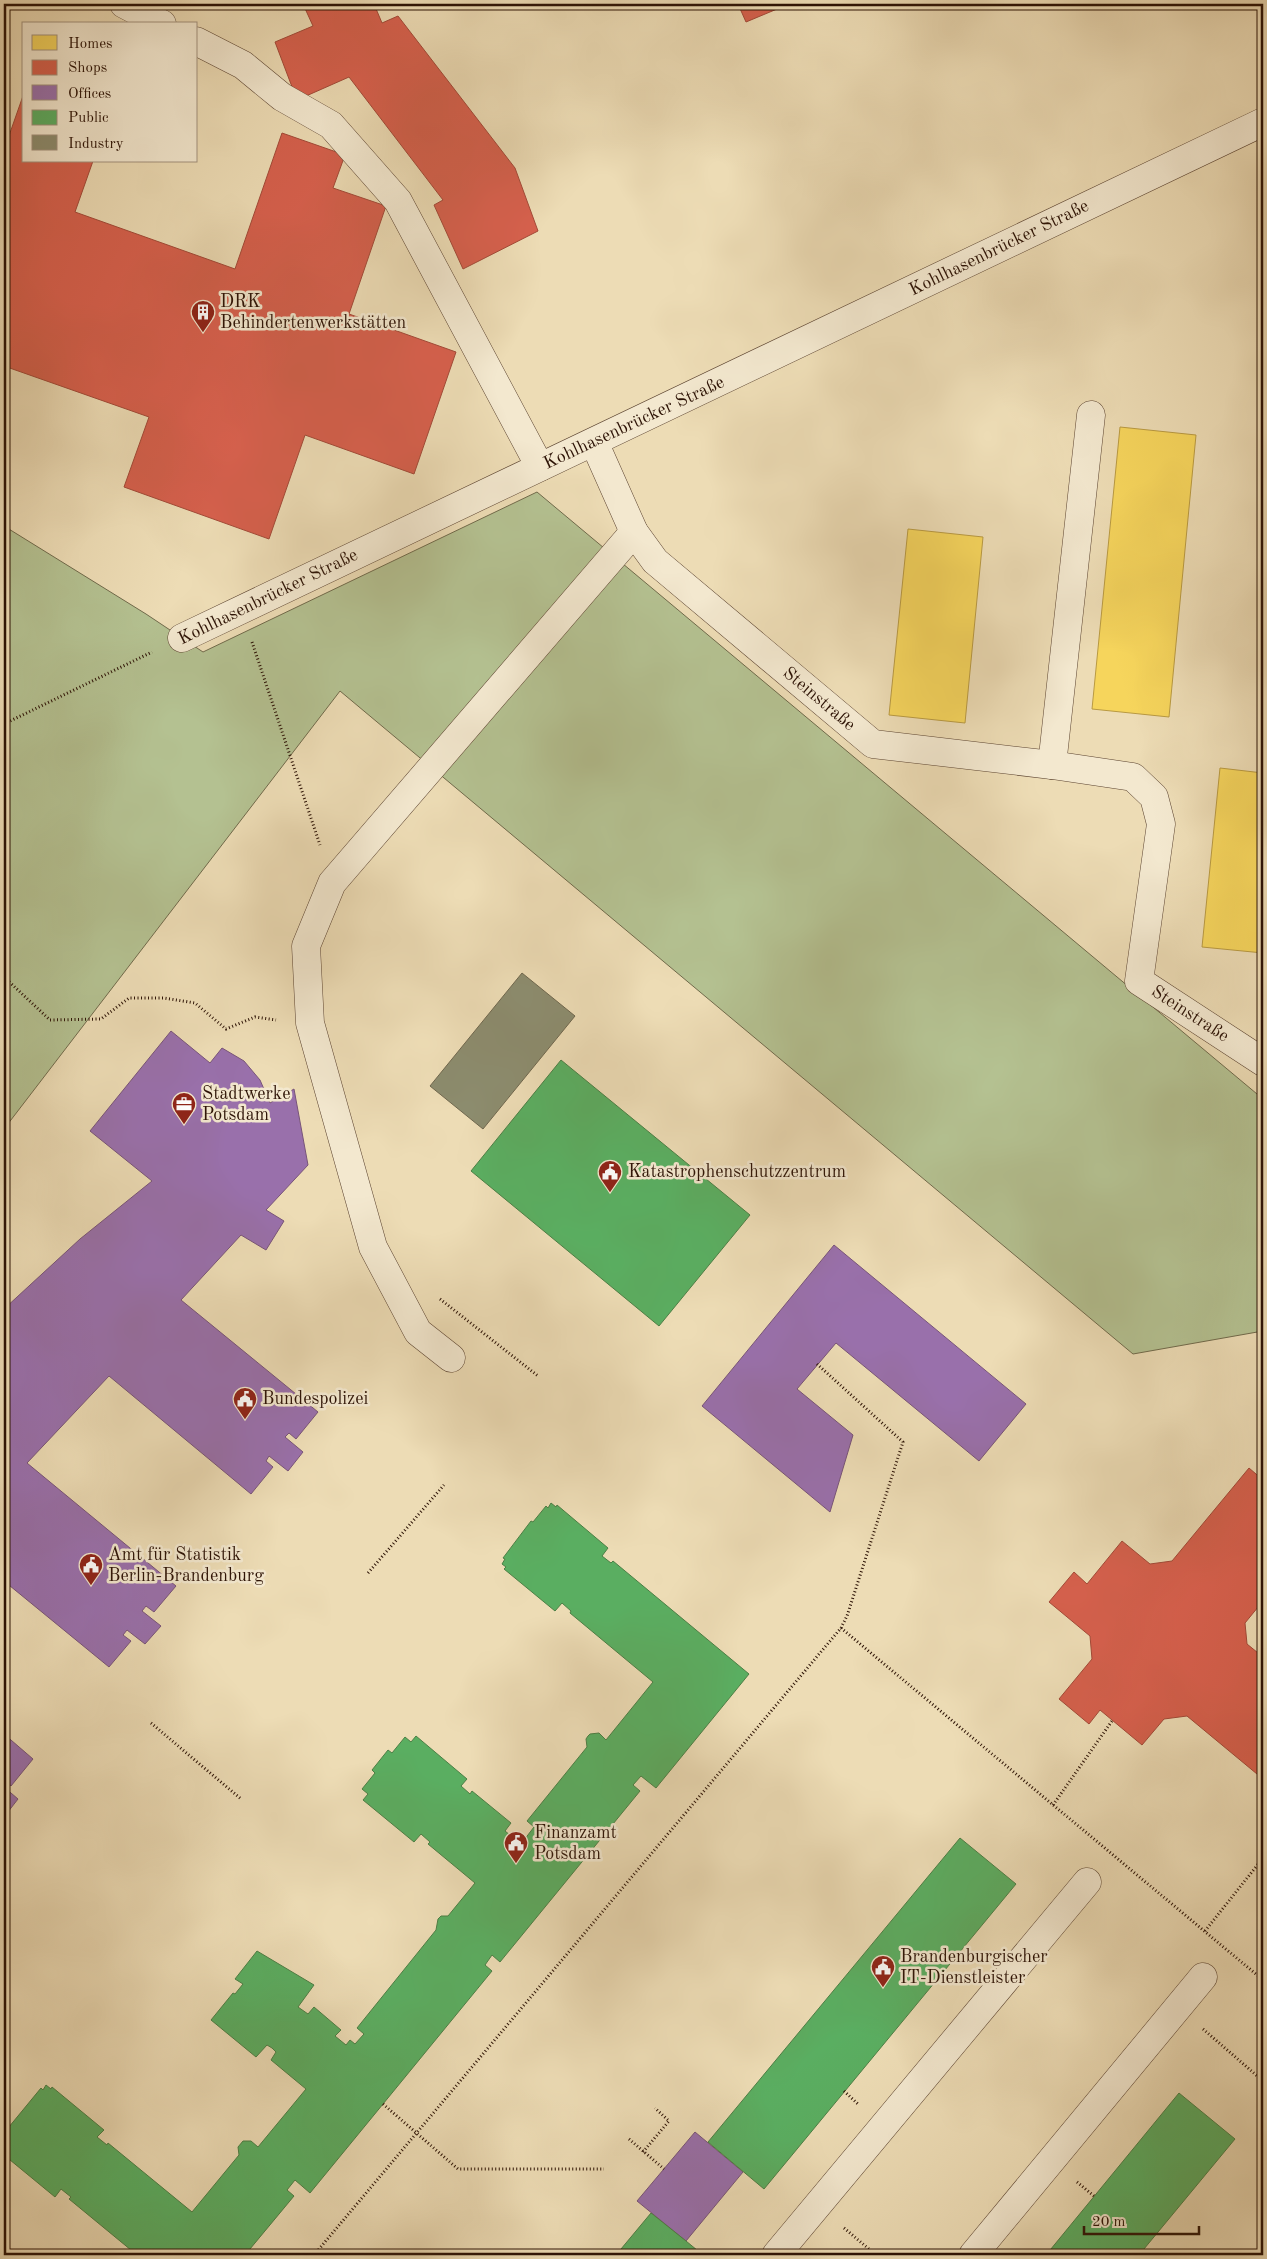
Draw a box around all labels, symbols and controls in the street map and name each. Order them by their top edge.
legend [22,22,198,162]
text: Homes [68,37,113,52]
text: Shops [68,61,107,76]
text: Offices [68,87,111,102]
text: Public [68,111,109,126]
text: Industry [68,137,124,152]
street label: Kohlhasenbrücker Straße [906,197,1092,299]
place label: DRK Behindertenwerkstätten [220,293,406,332]
building icon: DRK Behindertenwerkstätten [190,299,216,333]
street label: Kohlhasenbrücker Straße [541,373,727,473]
street label: Kohlhasenbrücker Straße [175,546,361,648]
street label: Steinstraße [779,664,859,734]
street label: Steinstraße [1148,982,1232,1046]
place label: Stadtwerke Potsdam [202,1085,290,1124]
office icon: Stadtwerke Potsdam [171,1091,197,1125]
public building icon: Katastrophenschutzzentrum [597,1159,623,1193]
place label: Katastrophenschutzzentrum [628,1163,846,1181]
public building icon: Bundespolizei [232,1386,258,1420]
place label: Bundespolizei [262,1390,368,1408]
place label: Amt für Statistik Berlin-Brandenburg [108,1546,264,1585]
public building icon: Amt für Statistik Berlin-Brandenburg [78,1552,104,1586]
place label: Finanzamt Potsdam [534,1824,617,1863]
public building icon: Finanzamt Potsdam [503,1830,529,1864]
place label: Brandenburgischer IT-Dienstleister [900,1948,1048,1987]
public building icon: Brandenburgischer IT-Dienstleister [870,1954,896,1988]
scale bar [1084,2204,1200,2236]
text: 20 m [1092,2215,1126,2230]

